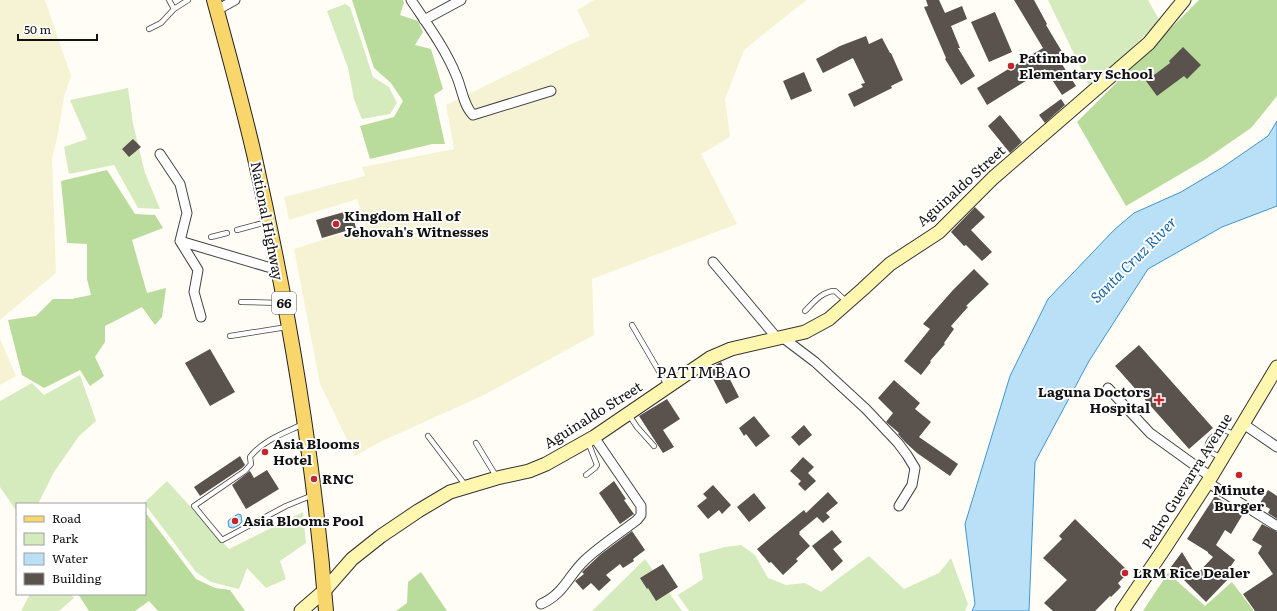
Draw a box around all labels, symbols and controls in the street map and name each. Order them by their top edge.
scale bar [18,16,97,42]
text: 50 m [24,20,51,38]
place label: Patimbao Elementary School [1019,47,1153,83]
marker: Patimbao Elementary School [1006,61,1016,71]
street label: Aguinaldo Street [912,140,1009,230]
street label: National Highway [247,160,289,283]
place label: Kingdom Hall of Jehovah's Witnesses [344,205,488,241]
water label: Santa Cruz River [1084,210,1182,308]
marker: Kingdom Hall of Jehovah's Witnesses [331,219,341,229]
road number: 66 [272,292,296,314]
district label: PATIMBAO [656,359,752,383]
street label: Aguinaldo Street [539,376,646,452]
place label: Laguna Doctors Hospital [1038,381,1150,417]
marker: Laguna Doctors Hospital [1153,394,1165,406]
street label: Pedro Guevarra Avenue [1136,409,1236,552]
place label: Asia Blooms Hotel [273,433,359,469]
marker: Asia Blooms Hotel [260,447,270,457]
place label: RNC [322,468,354,488]
marker: Minute Burger [1234,470,1244,480]
marker: RNC [309,474,319,484]
place label: Minute Burger [1213,479,1265,515]
legend [16,503,146,595]
text: Road [52,509,82,527]
place label: Asia Blooms Pool [243,510,364,530]
marker: Asia Blooms Pool [230,516,240,526]
text: Park [52,529,79,547]
text: Water [52,549,88,567]
place label: LRM Rice Dealer [1133,562,1251,582]
marker: LRM Rice Dealer [1120,568,1130,578]
text: Building [52,569,102,587]

